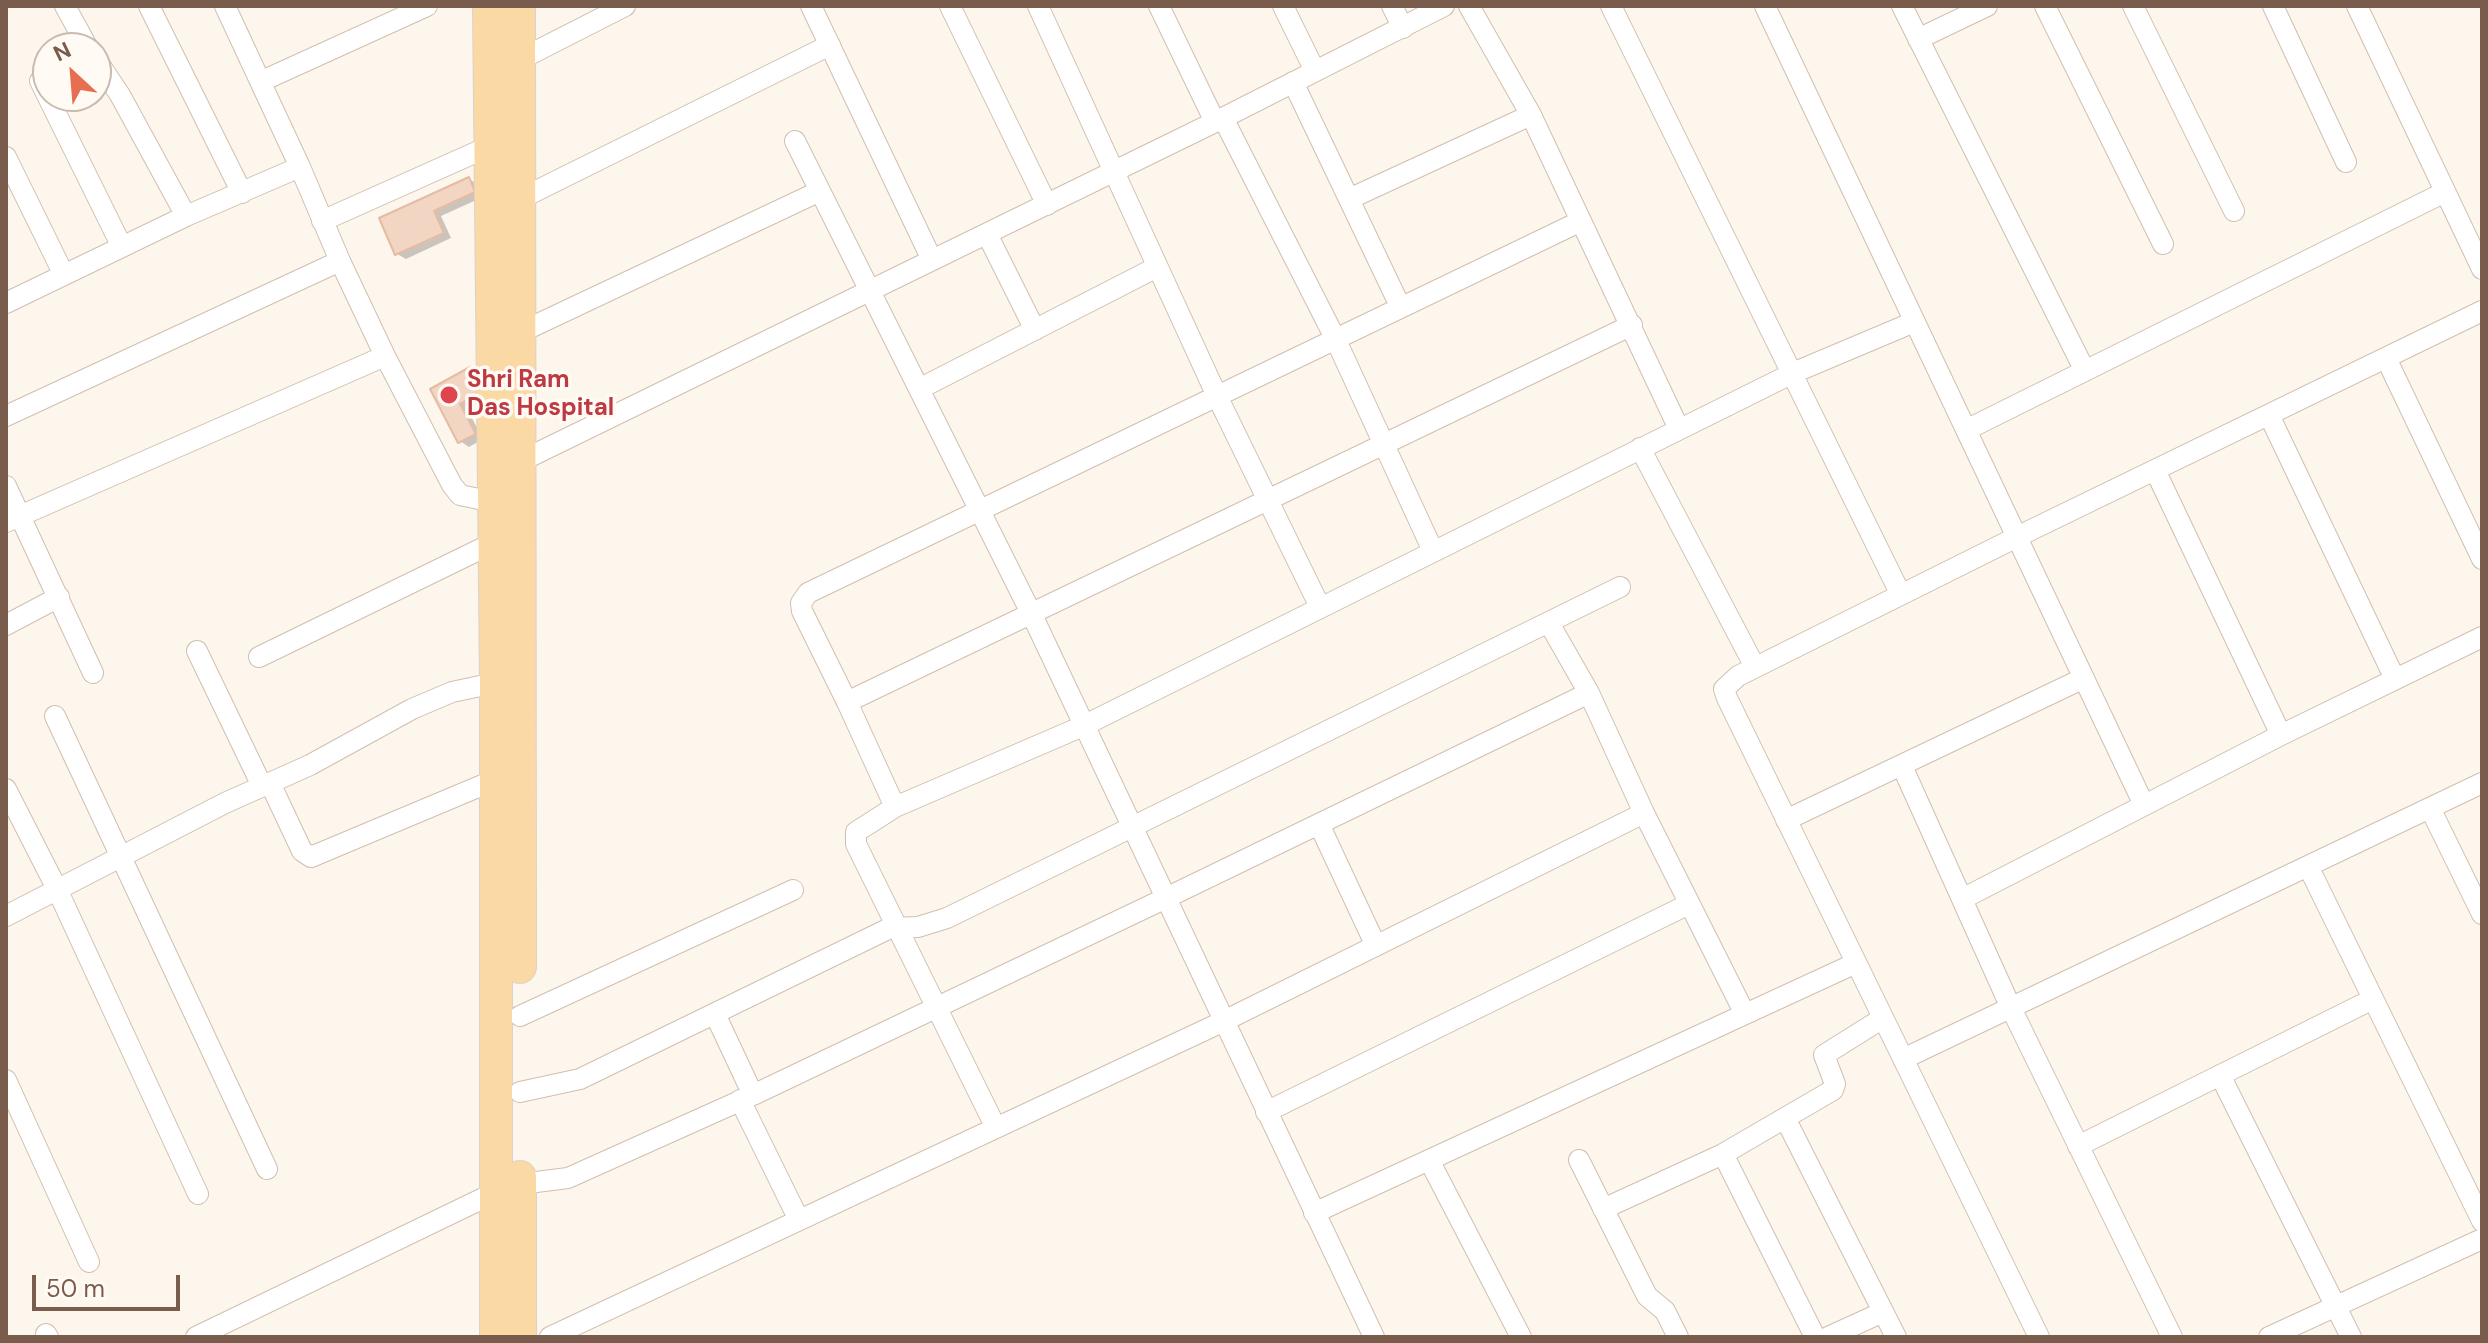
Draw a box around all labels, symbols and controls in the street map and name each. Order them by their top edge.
north arrow [32,32,112,112]
text: N [49,35,76,68]
place label: Shri Ram Das Hospital [467,367,614,423]
marker: Shri Ram Das Hospital [438,384,460,406]
scale bar [36,1259,184,1309]
text: 50 m [46,1273,105,1304]

